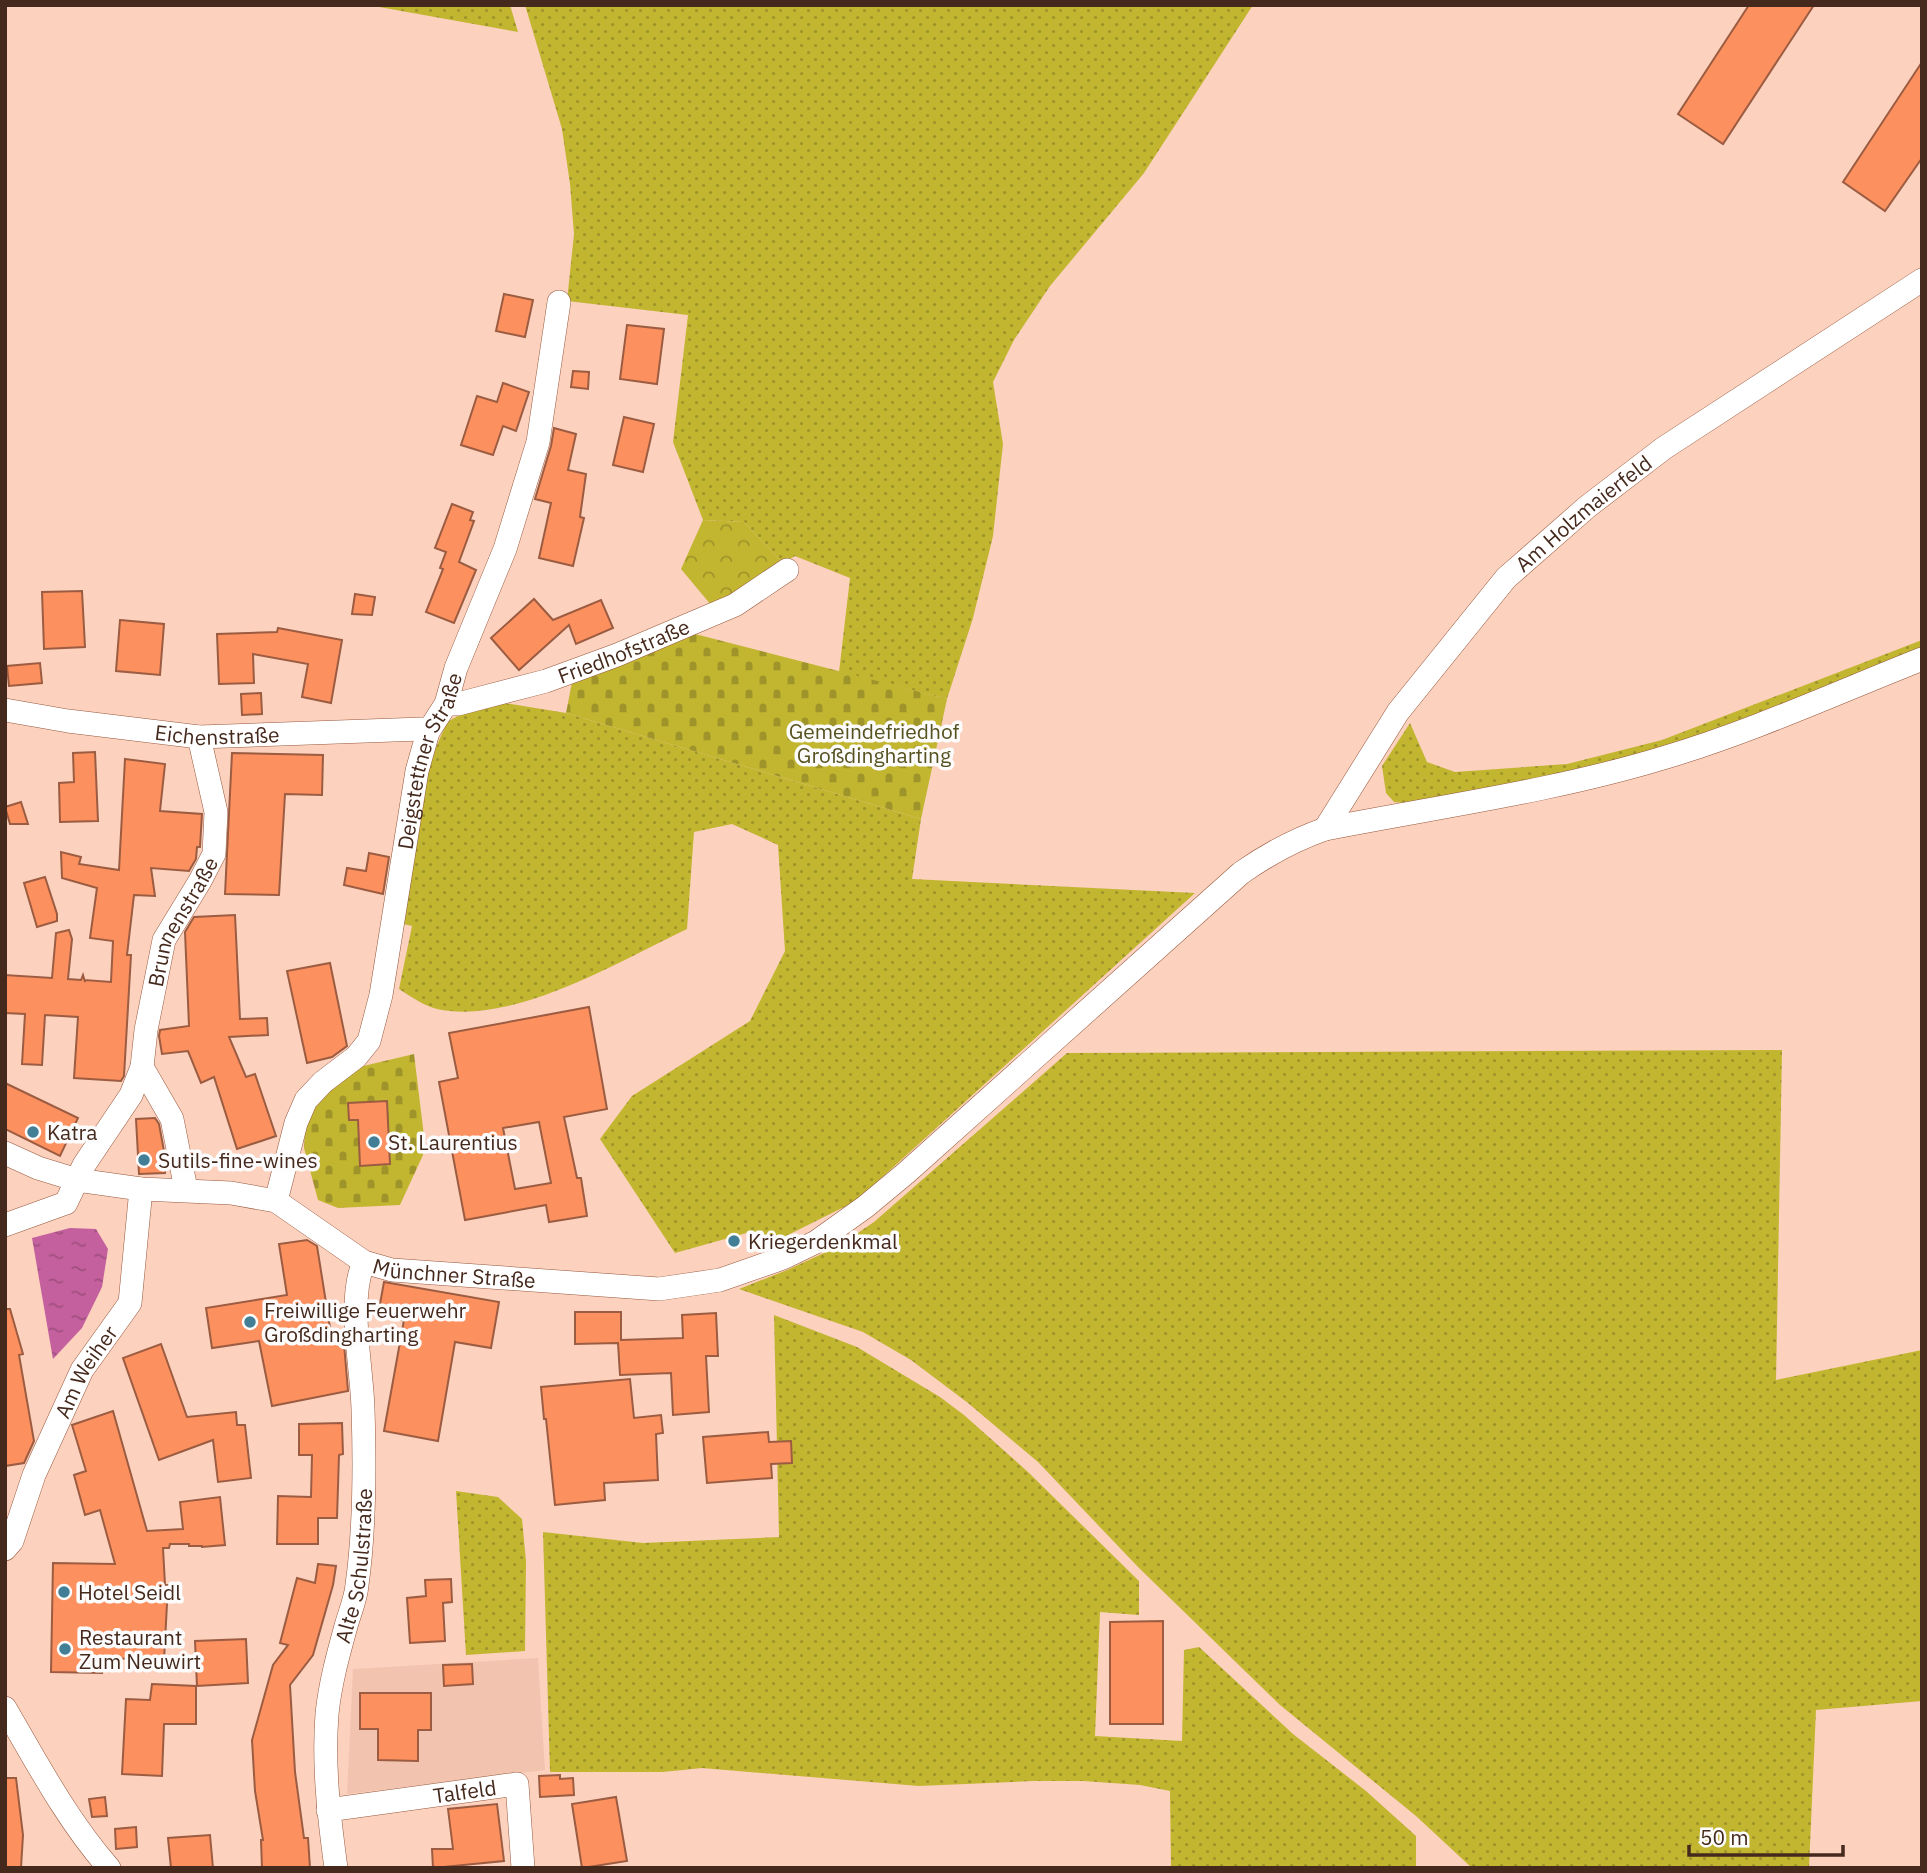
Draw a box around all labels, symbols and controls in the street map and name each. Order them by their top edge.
street label: Am Holzmaierfeld [1509,449,1657,578]
street label: Friedhofstraße [554,612,694,690]
street label: Deigstettner Straße [391,670,468,852]
park label: Gemeindefriedhof Großdingharting [789,717,960,769]
street label: Eichenstraße [153,718,280,751]
street label: Brunnenstraße [141,852,224,989]
place label: Katra [47,1118,97,1146]
marker: Katra [25,1124,41,1140]
place label: St. Laurentius [388,1128,518,1156]
marker: St. Laurentius [366,1134,382,1150]
place label: Sutils-fine-wines [158,1146,318,1174]
marker: Sutils-fine-wines [136,1152,152,1168]
place label: Kriegerdenkmal [748,1227,898,1255]
marker: Kriegerdenkmal [726,1233,742,1249]
street label: Münchner Straße [370,1251,536,1294]
place label: Freiwillige Feuerwehr Großdingharting [264,1296,467,1348]
marker: Freiwillige Feuerwehr Großdingharting [242,1314,258,1330]
street label: Am Weiher [48,1319,124,1422]
street label: Alte Schulstraße [328,1488,378,1646]
place label: Hotel Seidl [78,1578,181,1606]
marker: Hotel Seidl [56,1584,72,1600]
place label: Restaurant Zum Neuwirt [79,1623,201,1675]
marker: Restaurant Zum Neuwirt [57,1641,73,1657]
street label: Talfeld [431,1773,498,1809]
scale bar [1689,1814,1843,1858]
text: 50 m [1700,1823,1749,1851]

